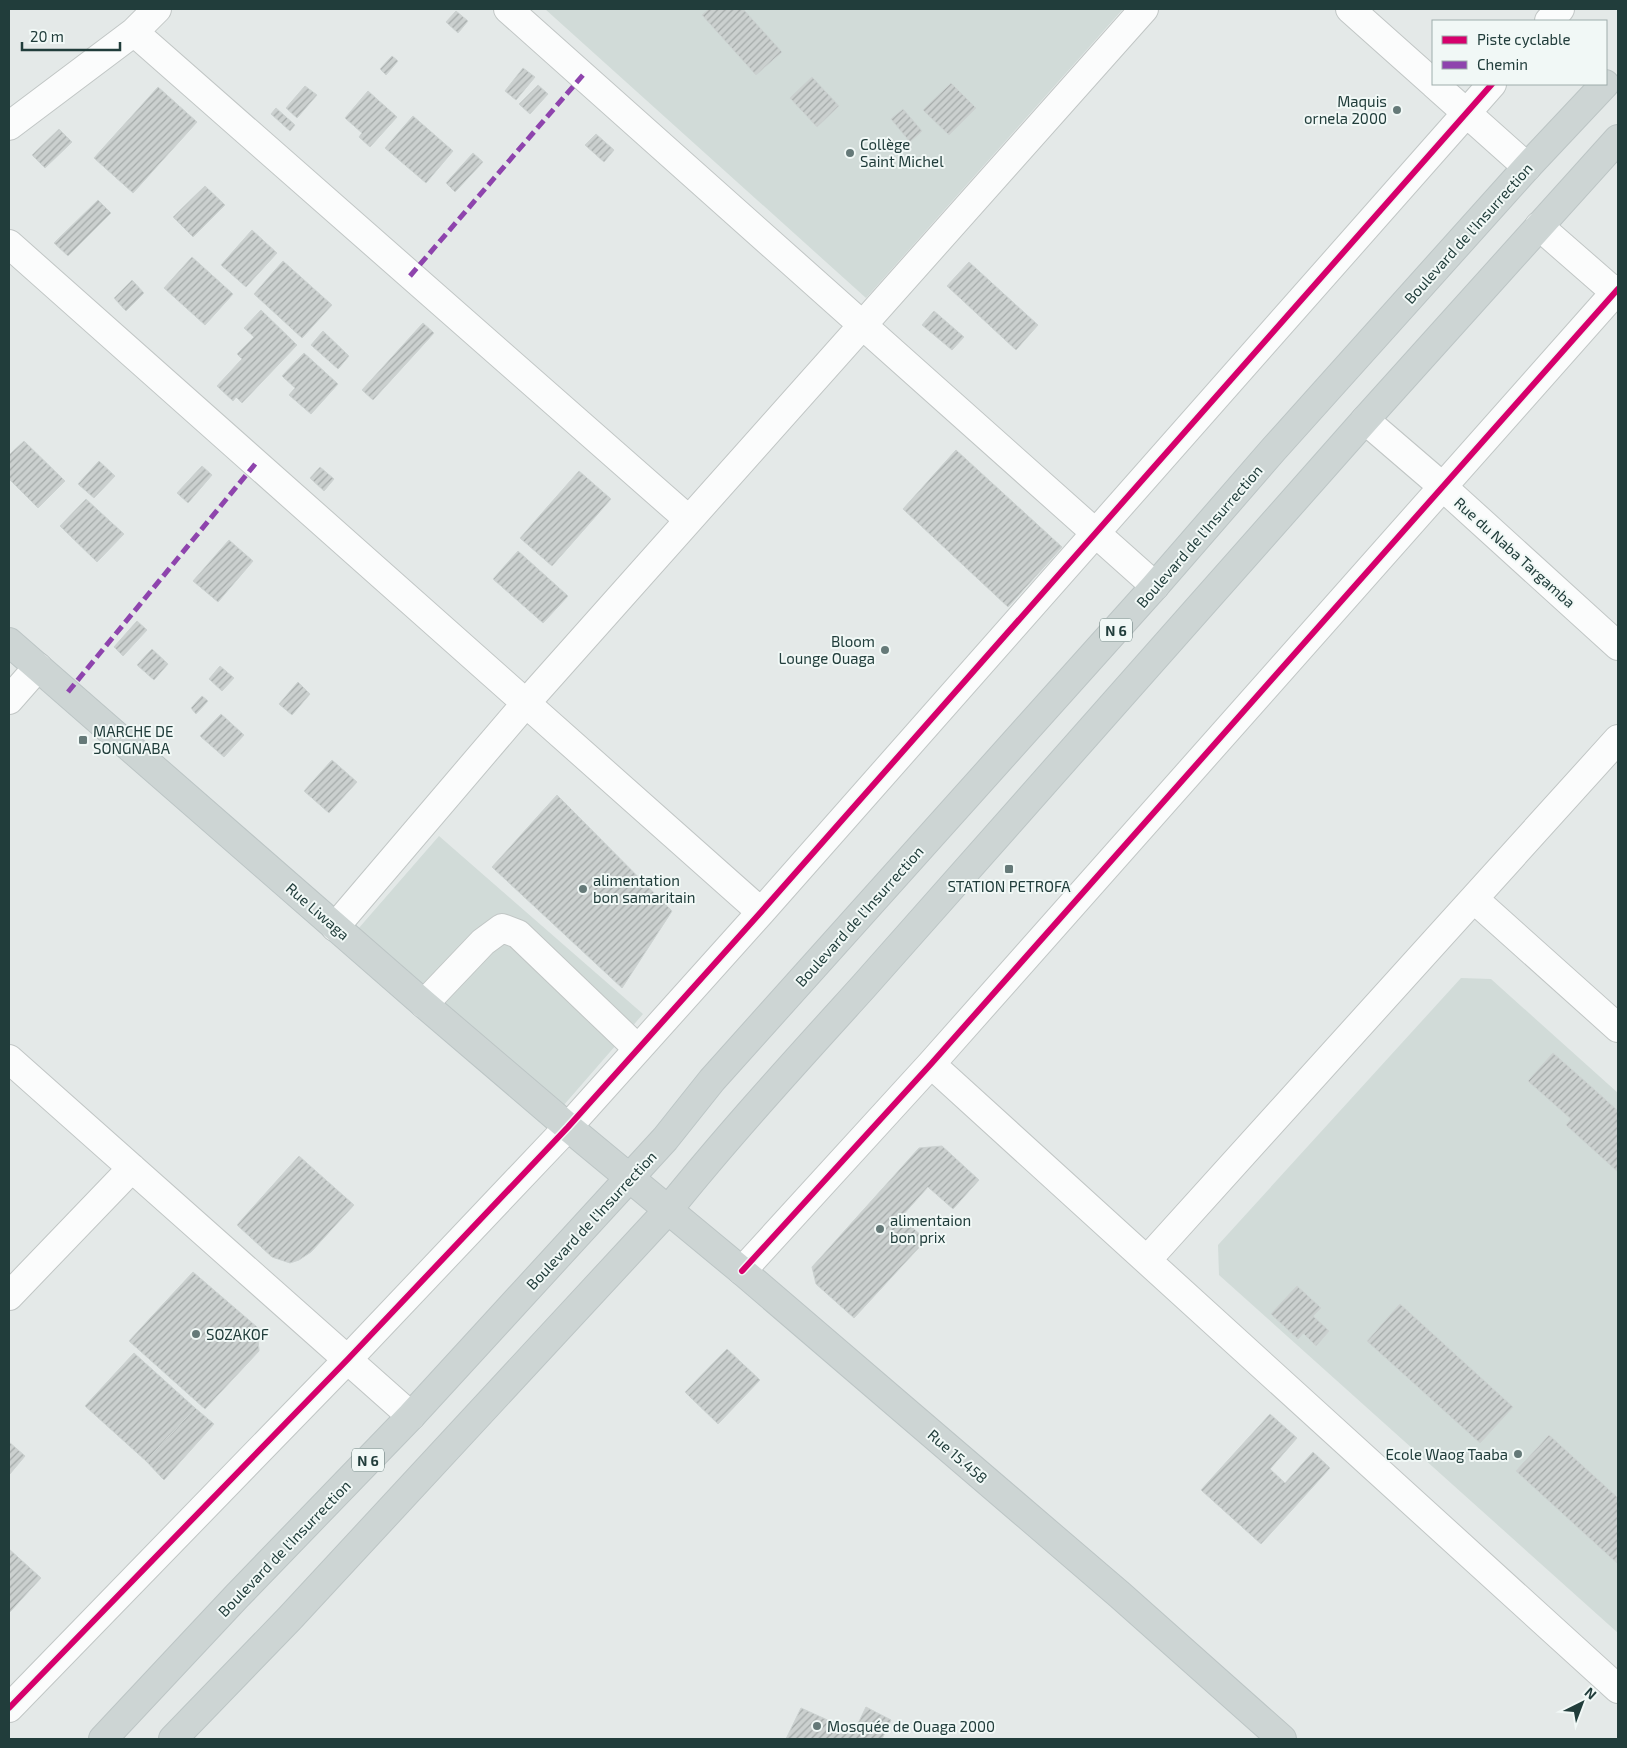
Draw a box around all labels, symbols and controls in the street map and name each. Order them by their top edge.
scale bar [22,20,120,52]
legend [1432,20,1607,85]
text: 20 m [30,27,64,45]
text: Piste cyclable [1477,30,1571,48]
text: Chemin [1477,55,1528,73]
place label: Maquis ornela 2000 [1304,92,1387,127]
marker: Maquis ornela 2000 [1391,104,1403,116]
place label: Collège Saint Michel [860,135,944,170]
marker: Collège Saint Michel [844,147,856,159]
street label: Boulevard de l'Insurrection [1400,159,1536,307]
street label: Boulevard de l'Insurrection [1132,461,1266,611]
street label: Rue du Naba Targamba [1451,493,1579,611]
road number: N 6 [1100,618,1132,642]
place label: Bloom Lounge Ouaga [778,632,875,667]
marker: Bloom Lounge Ouaga [879,644,891,656]
place label: MARCHE DE SONGNABA [93,722,173,757]
marker: MARCHE DE SONGNABA [77,734,89,746]
street label: Boulevard de l'Insurrection [791,842,927,990]
marker: STATION PETROFA [1003,863,1015,875]
place label: alimentation bon samaritain [593,871,695,906]
place label: STATION PETROFA [947,877,1071,895]
street label: Rue Liwaga [283,879,353,943]
marker: alimentation bon samaritain [577,883,589,895]
street label: Boulevard de l'Insurrection [522,1147,660,1293]
place label: alimentaion bon prix [890,1211,971,1246]
marker: alimentaion bon prix [874,1223,886,1235]
place label: SOZAKOF [206,1325,269,1343]
marker: SOZAKOF [190,1328,202,1340]
street label: Rue 15.458 [925,1425,991,1487]
place label: Ecole Waog Taaba [1385,1445,1508,1463]
road number: N 6 [352,1448,384,1472]
marker: Ecole Waog Taaba [1512,1448,1524,1460]
street label: Boulevard de l'Insurrection [214,1476,354,1620]
north arrow [1557,1678,1607,1728]
text: N [1582,1683,1600,1703]
place label: Mosquée de Ouaga 2000 [827,1717,995,1735]
marker: Mosquée de Ouaga 2000 [811,1720,823,1732]

